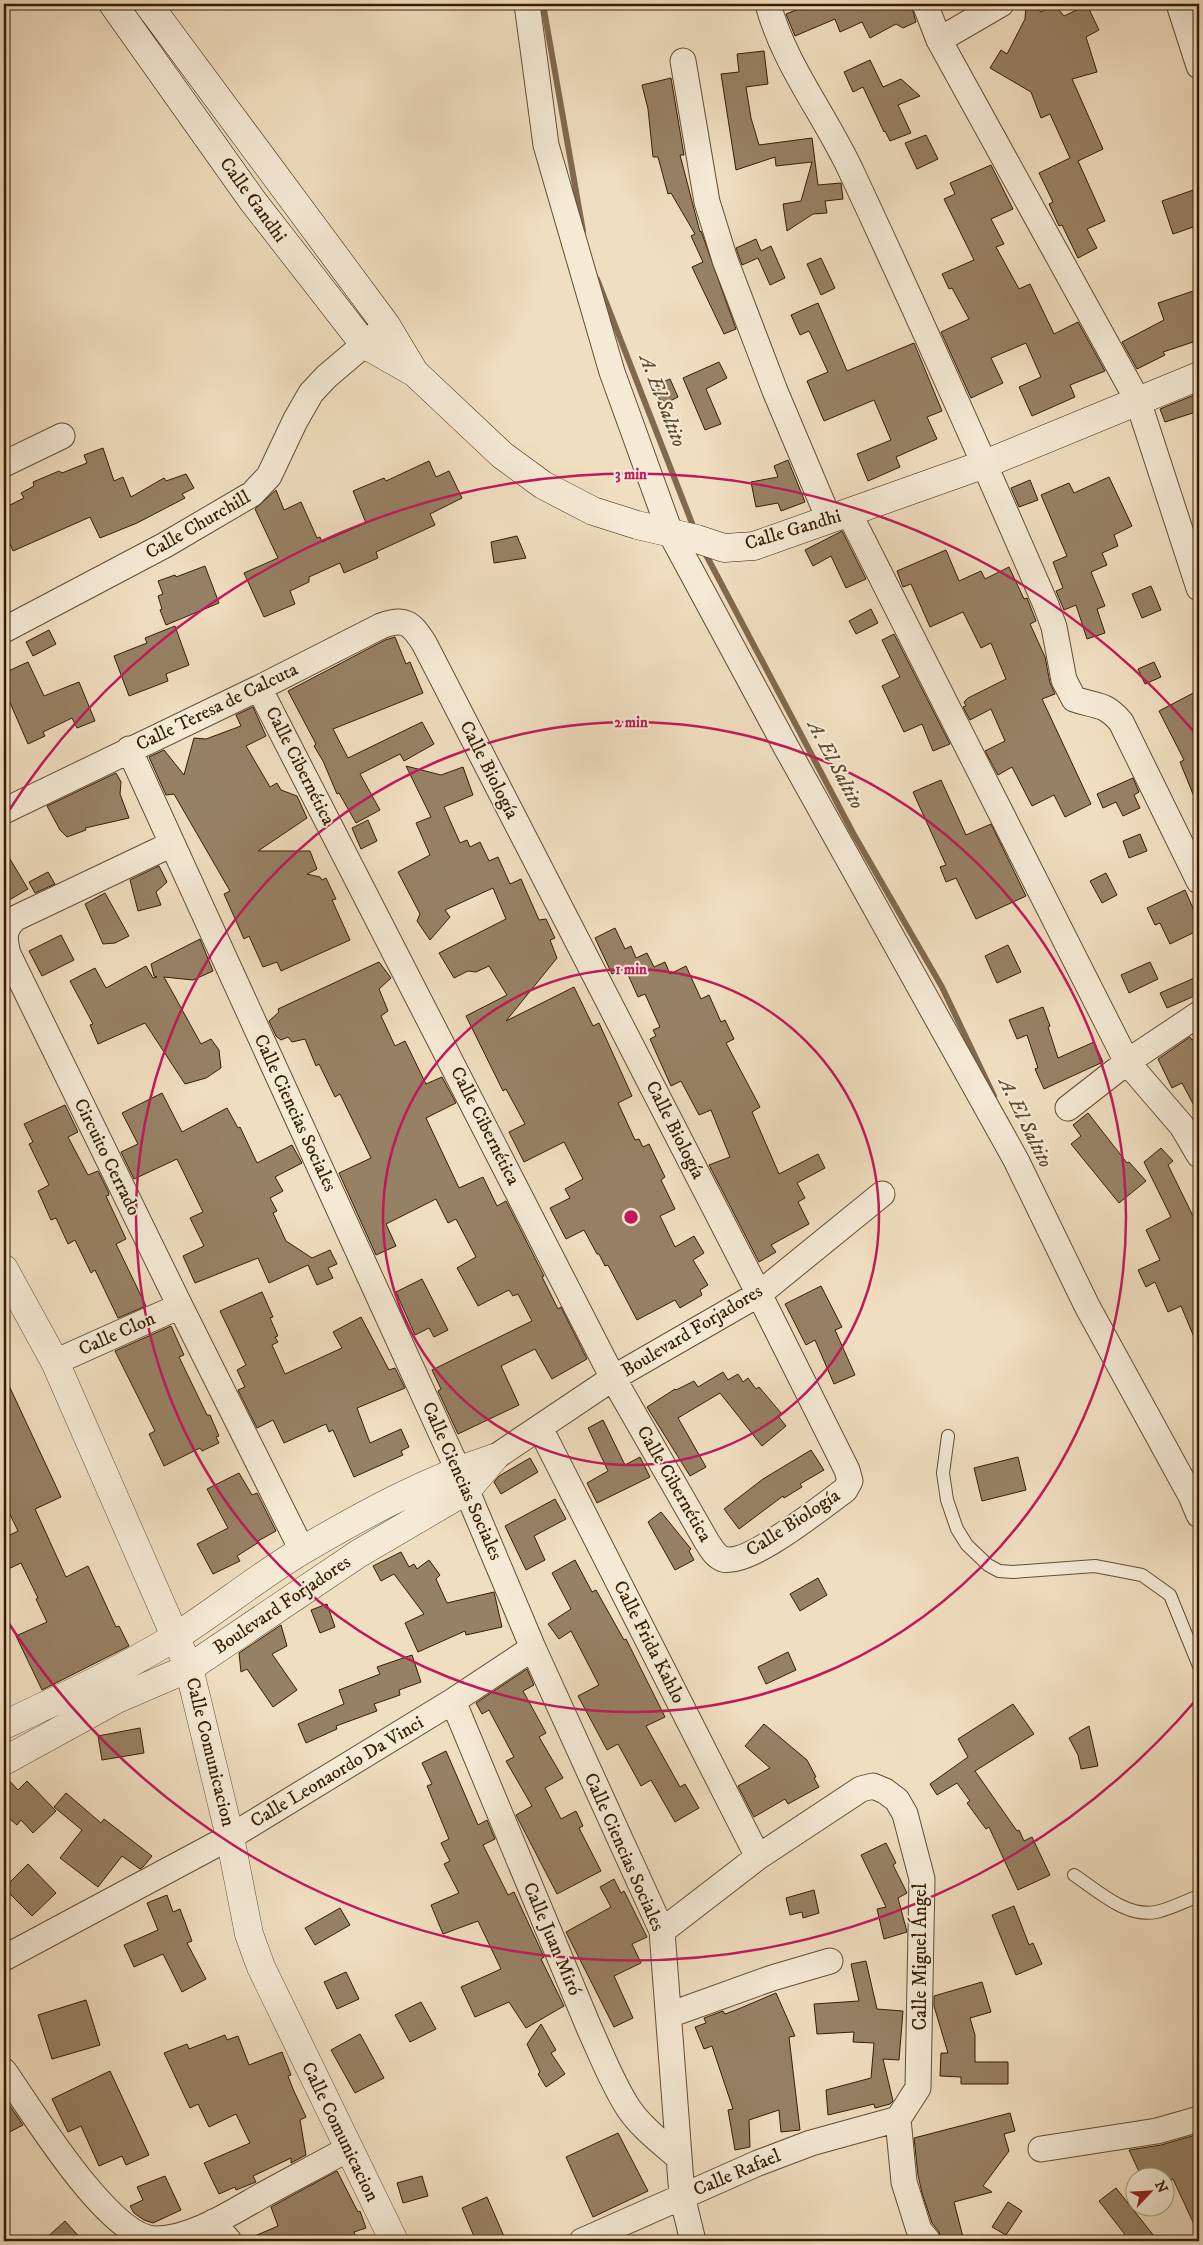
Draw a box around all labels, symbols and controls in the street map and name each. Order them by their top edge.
street label: Calle Gandhi [214,153,292,247]
water label: A. El Saltito [632,349,691,451]
text: 3 min [615,465,647,484]
street label: Calle Churchill [142,486,255,564]
street label: Calle Gandhi [742,504,844,556]
street label: Calle Teresa de Calcuta [132,658,302,756]
street label: Calle Cibernética [260,703,340,829]
text: 2 min [614,713,648,732]
water label: A. El Saltito [800,715,869,814]
street label: Calle Biología [454,717,524,823]
text: 1 min [615,960,647,979]
street label: Calle Ciencias Sociales [248,1031,342,1195]
street label: Calle Cibernética [445,1063,525,1189]
water label: A. El Saltito [992,1072,1057,1172]
street label: Calle Biología [640,1077,710,1183]
street label: Circuito Cerrado [69,1095,145,1219]
centre of rings [622,1208,640,1226]
street label: Boulevard Forjadores [617,1280,767,1382]
street label: Calle Clon [75,1307,159,1361]
street label: Calle Ciencias Sociales [417,1398,507,1564]
street label: Calle Cibernética [631,1422,717,1546]
street label: Calle Biología [742,1484,844,1562]
street label: Boulevard Forjadores [209,1551,355,1659]
street label: Calle Frida Kahlo [608,1577,690,1707]
street label: Calle Comunicacion [180,1675,240,1829]
street label: Calle Leonaordo Da Vinci [246,1711,428,1833]
street label: Calle Ciencias Sociales [579,1769,669,1935]
street label: Calle Juan Miró [518,1879,586,1999]
street label: Calle Miguel Ángel [907,1883,932,2031]
street label: Calle Comunicacion [296,2058,384,2206]
street label: Calle Rafael [690,2144,784,2202]
north arrow [1126,2168,1176,2218]
text: N [1150,2178,1172,2196]

